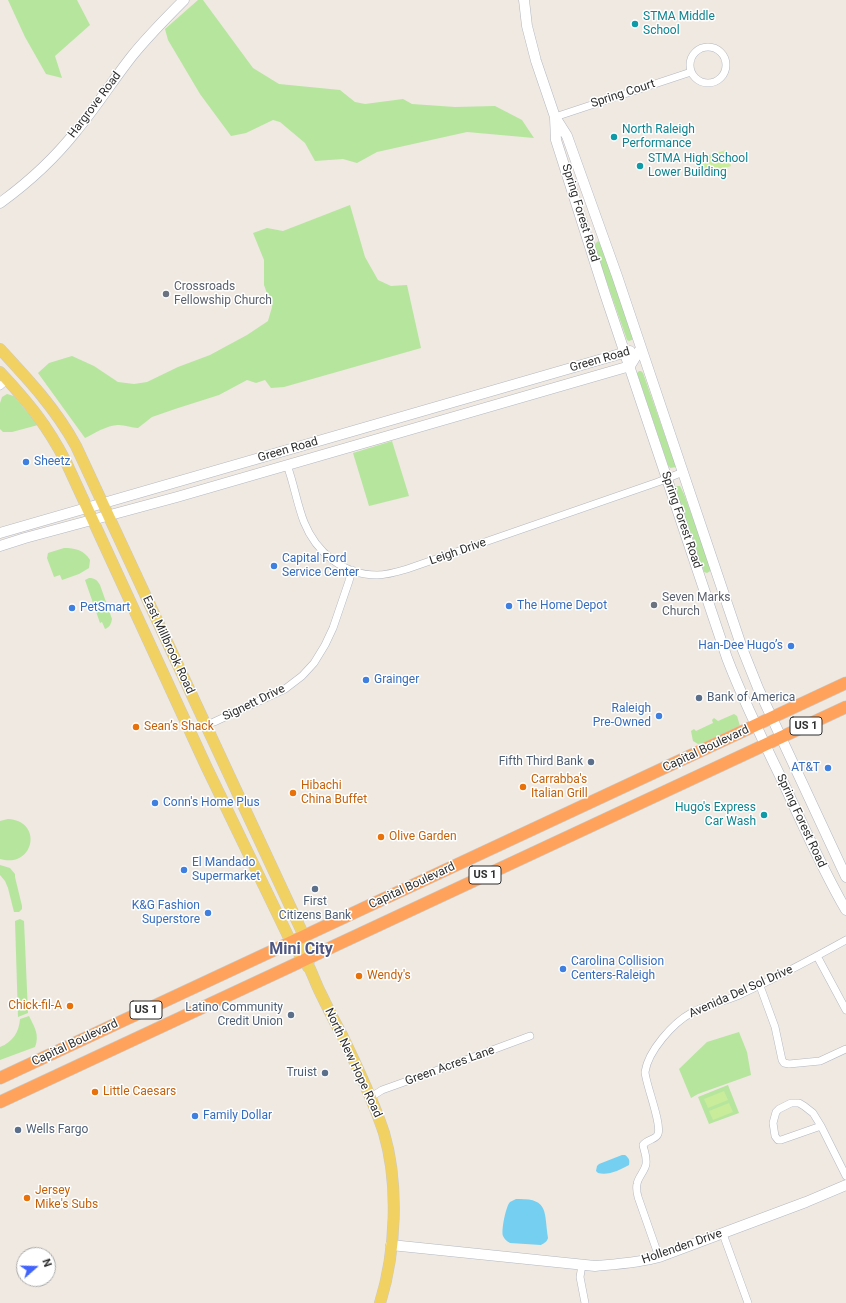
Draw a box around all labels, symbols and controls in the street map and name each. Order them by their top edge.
place label: STMA Middle School [643,10,715,38]
marker: STMA Middle School [630,19,640,29]
street label: Hargrove Road [65,69,125,141]
street label: Spring Court [589,77,657,111]
place label: North Raleigh Performance [622,123,695,151]
marker: North Raleigh Performance [609,132,619,142]
place label: STMA High School Lower Building [648,152,748,180]
marker: STMA High School Lower Building [635,161,645,171]
street label: Spring Forest Road [558,162,602,264]
place label: Crossroads Fellowship Church [174,280,272,308]
marker: Crossroads Fellowship Church [161,289,171,299]
street label: Green Road [568,345,632,375]
street label: Green Road [256,435,320,465]
place label: Sheetz [34,455,70,469]
marker: Sheetz [21,457,31,467]
street label: Spring Forest Road [658,470,704,570]
street label: Leigh Drive [428,536,488,568]
place label: Capital Ford Service Center [282,552,359,580]
marker: Capital Ford Service Center [269,561,279,571]
place label: Seven Marks Church [662,591,730,619]
street label: East Millbrook Road [139,594,197,696]
place label: The Home Depot [517,599,607,613]
marker: Seven Marks Church [649,600,659,610]
place label: PetSmart [80,601,130,615]
marker: The Home Depot [504,601,514,611]
marker: PetSmart [67,603,77,613]
place label: Han-Dee Hugo’s [698,639,783,653]
marker: Han-Dee Hugo’s [786,641,796,651]
place label: Grainger [374,673,419,687]
marker: Grainger [361,675,371,685]
street label: Signett Drive [220,682,288,724]
place label: Bank of America [707,691,795,705]
marker: Bank of America [694,693,704,703]
place label: Raleigh Pre-Owned [593,702,651,730]
marker: Raleigh Pre-Owned [654,711,664,721]
road number: US 1 [790,717,822,735]
place label: Sean’s Shack [144,720,214,734]
marker: Sean’s Shack [131,722,141,732]
street label: Capital Boulevard [661,723,751,775]
place label: Fifth Third Bank [499,755,583,769]
marker: Fifth Third Bank [586,757,596,767]
place label: AT&T [791,761,820,775]
marker: AT&T [823,763,833,773]
street label: Spring Forest Road [773,772,829,870]
place label: Carrabba's Italian Grill [531,773,588,801]
place label: Hibachi China Buffet [301,779,367,807]
marker: Carrabba's Italian Grill [518,782,528,792]
marker: Hibachi China Buffet [288,788,298,798]
place label: Conn's Home Plus [163,796,260,810]
marker: Conn's Home Plus [150,798,160,808]
place label: Hugo's Express Car Wash [675,801,756,829]
marker: Hugo's Express Car Wash [759,810,769,820]
place label: Olive Garden [389,830,457,844]
marker: Olive Garden [376,832,386,842]
place label: El Mandado Supermarket [192,856,260,884]
street label: Capital Boulevard [367,860,457,912]
marker: El Mandado Supermarket [179,865,189,875]
road number: US 1 [469,866,501,884]
marker: First Citizens Bank [310,884,320,894]
place label: First Citizens Bank [279,895,351,923]
place label: K&G Fashion Superstore [132,899,200,927]
marker: K&G Fashion Superstore [203,908,213,918]
district label: Mini City [269,940,333,960]
place label: Carolina Collision Centers-Raleigh [571,955,664,983]
street label: Avenida Del Sol Drive [687,963,795,1021]
marker: Carolina Collision Centers-Raleigh [558,964,568,974]
place label: Wendy's [367,969,411,983]
marker: Wendy's [354,971,364,981]
place label: Chick-fil-A [8,999,62,1013]
marker: Chick-fil-A [65,1001,75,1011]
road number: US 1 [130,1001,162,1019]
place label: Latino Community Credit Union [185,1001,283,1029]
street label: North New Hope Road [321,1006,385,1120]
marker: Latino Community Credit Union [286,1010,296,1020]
street label: Capital Boulevard [30,1017,120,1069]
street label: Green Acres Lane [403,1043,497,1089]
place label: Truist [287,1066,317,1080]
marker: Truist [320,1068,330,1078]
place label: Little Caesars [103,1085,176,1099]
marker: Little Caesars [90,1087,100,1097]
place label: Family Dollar [203,1109,272,1123]
marker: Family Dollar [190,1111,200,1121]
place label: Wells Fargo [26,1123,88,1137]
marker: Wells Fargo [13,1125,23,1135]
place label: Jersey Mike's Subs [35,1184,98,1212]
marker: Jersey Mike's Subs [22,1193,32,1203]
street label: Hollenden Drive [640,1227,724,1267]
north arrow [16,1247,56,1287]
text: N [39,1257,54,1269]

